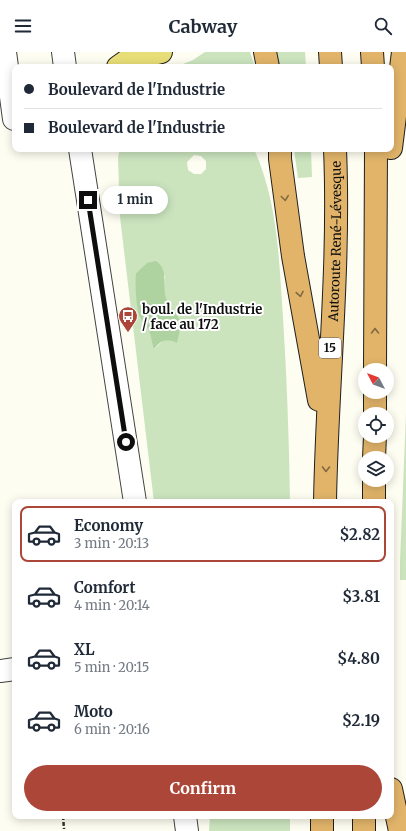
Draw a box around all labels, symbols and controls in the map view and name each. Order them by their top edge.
icon: menu [12,15,34,37]
text: Cabway [169,15,237,38]
icon: search [372,15,394,37]
text: Boulevard de l'Industrie [48,80,225,99]
text: Boulevard de l'Industrie [48,118,225,137]
street label: Autoroute René-Lévesque [325,160,345,323]
callout: 1 min [102,186,168,214]
route end [79,191,97,209]
text: 1 min [117,191,153,208]
one-way arrow [280,195,289,201]
one-way arrow [296,291,304,298]
place label: boul. de l'Industrie / face au 172 [142,301,262,333]
bus stop icon: boul. de l'Industrie / face au 172 [117,305,139,333]
one-way arrow [371,328,379,334]
road number: 15 [319,338,341,358]
north arrow [358,363,394,399]
map controls [358,363,394,487]
button: locate [358,407,394,443]
route start [117,433,135,451]
button: layers [358,451,394,487]
one-way arrow [322,466,330,472]
icon: car [26,516,62,552]
text: Economy [74,516,143,535]
text: $2.82 [340,525,380,544]
text: 3 min · 20:13 [74,535,149,552]
icon: car [26,578,62,614]
text: Comfort [74,578,135,597]
text: $3.81 [342,587,380,606]
text: 4 min · 20:14 [74,597,150,614]
icon: car [26,640,62,676]
text: XL [74,640,95,659]
text: $4.80 [337,649,380,668]
text: 5 min · 20:15 [74,659,149,676]
icon: car [26,702,62,738]
text: Moto [74,702,113,721]
text: $2.19 [342,711,380,730]
text: 6 min · 20:16 [74,721,150,738]
button: Confirm [24,765,382,811]

